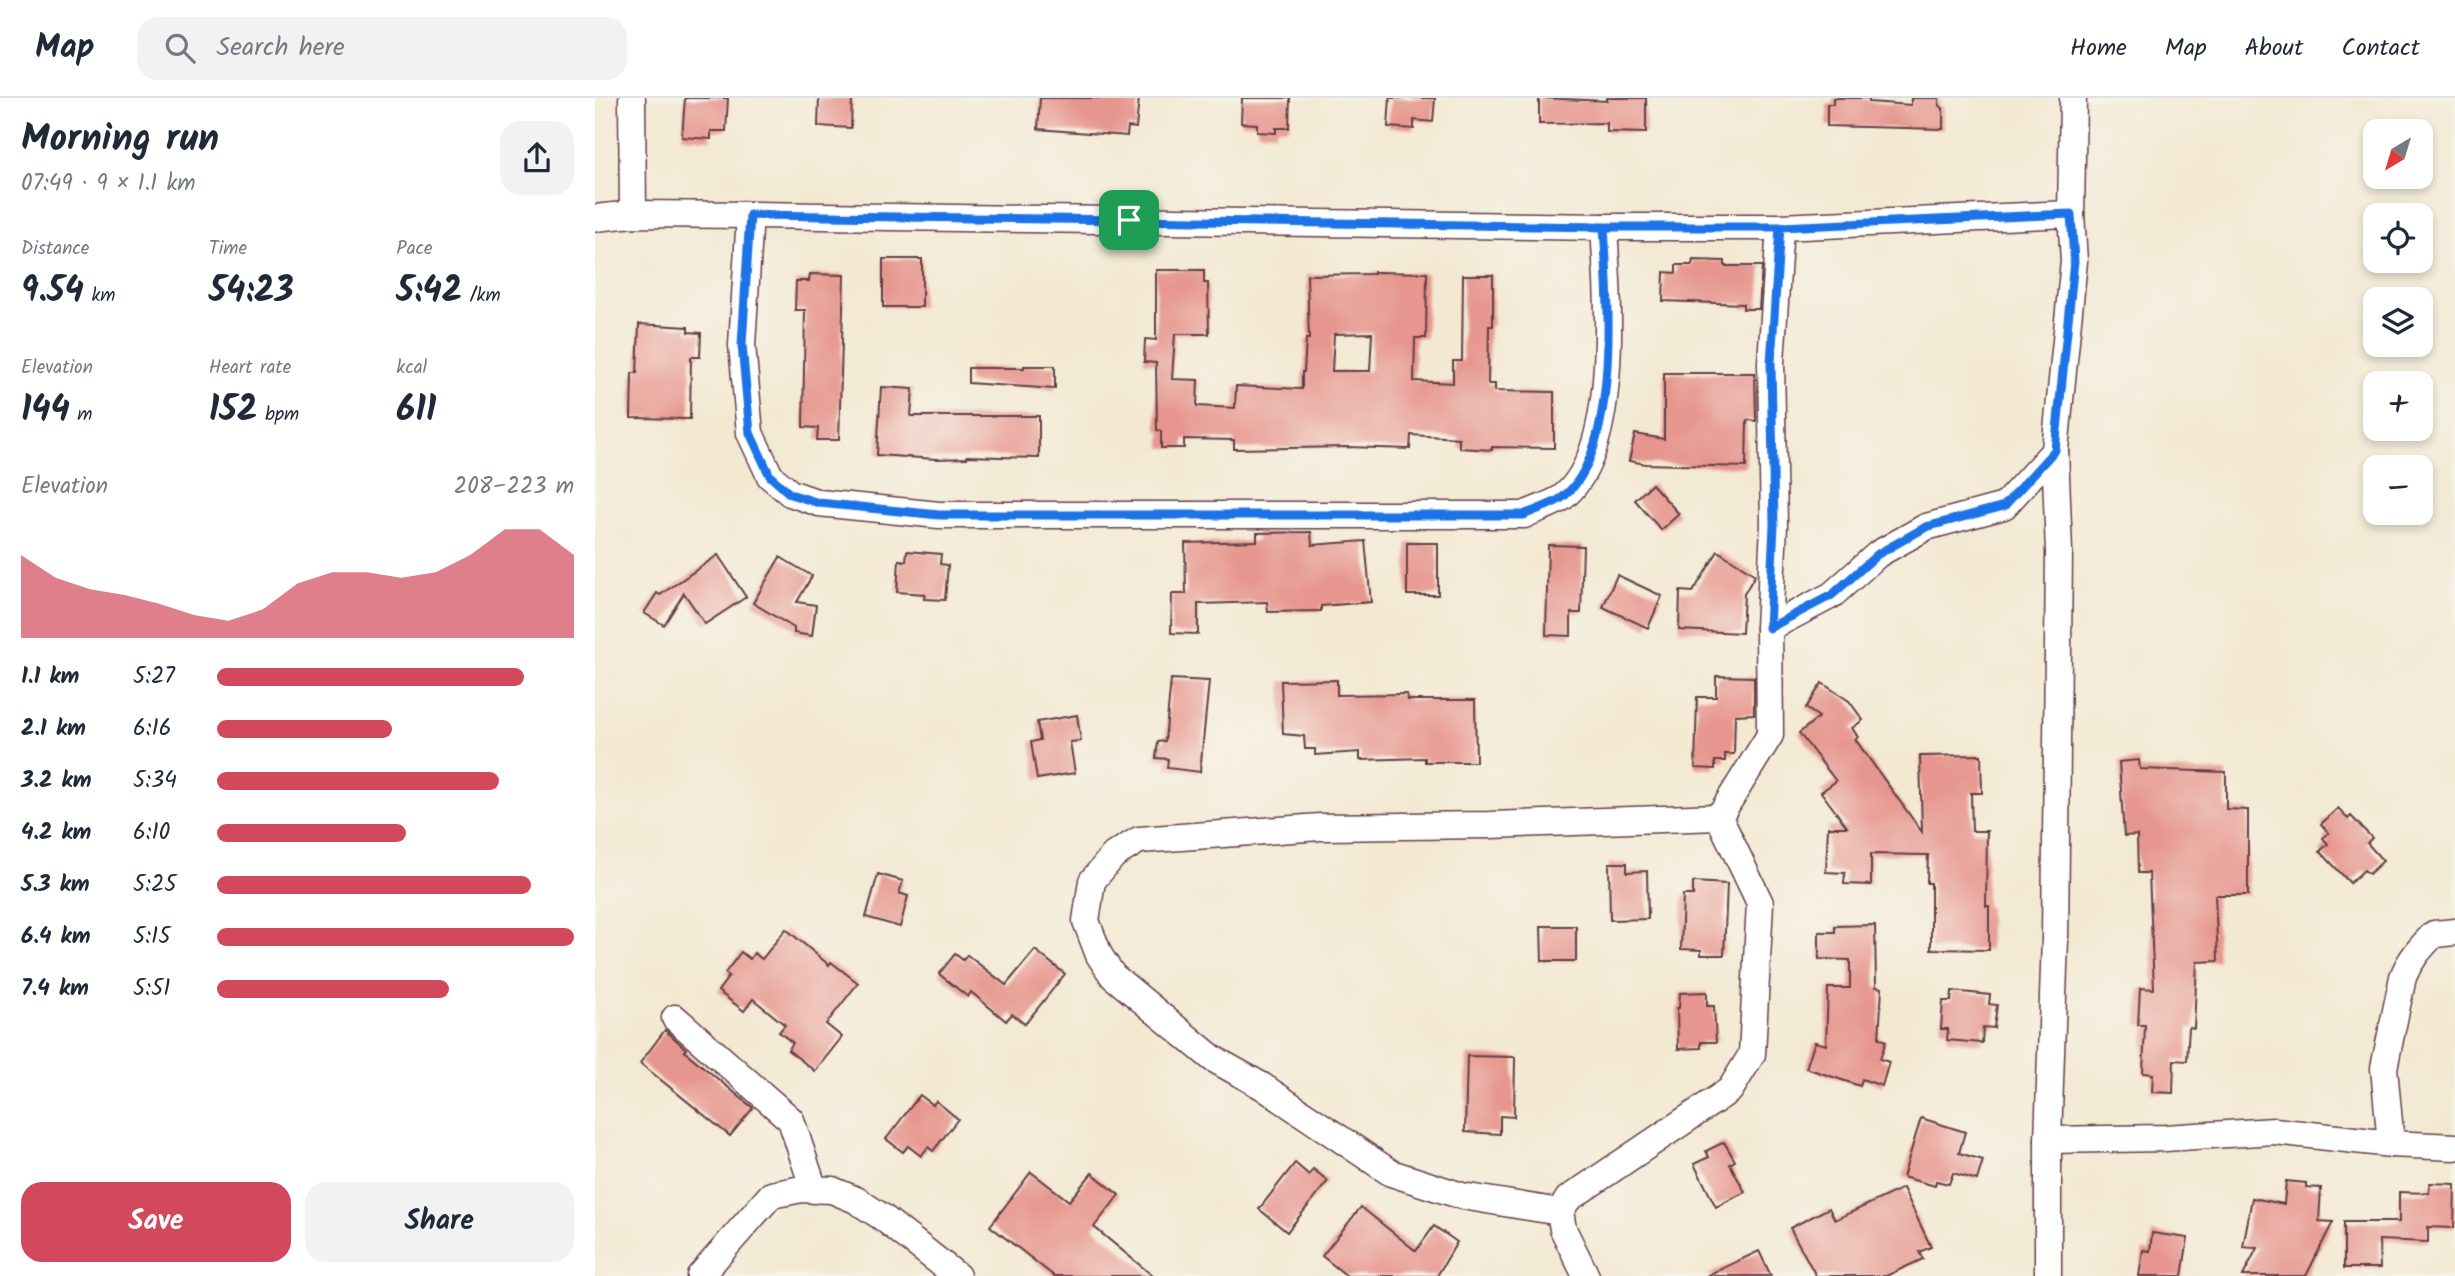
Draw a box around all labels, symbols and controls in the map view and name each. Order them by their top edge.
search box [137,17,627,80]
text: Map [35,22,95,75]
text: Search here [217,27,345,69]
icon: search [161,29,199,67]
text: Home [2070,29,2127,68]
text: Map [2165,29,2207,68]
text: About [2245,29,2303,68]
text: Contact [2341,29,2420,68]
text: Morning run [21,110,219,170]
north arrow [2363,119,2433,189]
map controls [2363,119,2433,525]
button: share [500,121,574,195]
text: 07:49 · 9 × 1.1 km [21,166,196,202]
pin [1099,190,1159,250]
icon: arrive [1110,201,1148,239]
button: locate [2363,203,2433,273]
text: Distance [21,234,89,264]
text: Time [209,234,247,264]
text: Pace [396,234,433,264]
text: 9.54 [21,264,84,320]
text: 54:23 [209,264,294,320]
text: 5:42 [396,264,462,320]
text: km [84,281,115,311]
text: /km [462,281,501,311]
button: layers [2363,287,2433,357]
text: Elevation [21,353,93,383]
text: Heart rate [209,353,291,383]
text: kcal [396,353,427,383]
button: + [2363,371,2433,441]
text: 144 [21,383,70,439]
text: 152 [209,383,257,439]
text: 611 [396,383,436,439]
text: m [70,400,92,430]
text: bpm [257,400,299,430]
button: − [2363,455,2433,525]
text: Elevation [21,469,108,505]
text: 208–223 m [454,469,574,505]
text: 1.1 km [21,659,79,695]
text: 5:27 [133,659,175,695]
text: 2.1 km [21,711,86,747]
text: 6:16 [133,711,171,747]
text: 3.2 km [21,763,91,799]
text: 5:34 [133,763,177,799]
text: 4.2 km [21,815,91,851]
text: 6:10 [133,815,170,851]
text: 5.3 km [21,867,90,903]
text: 5:25 [133,867,177,903]
text: 6.4 km [21,919,90,955]
text: 5:15 [133,919,171,955]
text: 7.4 km [21,971,89,1007]
text: 5:51 [133,971,171,1007]
button: Save [21,1182,291,1262]
button: Share [305,1182,574,1262]

